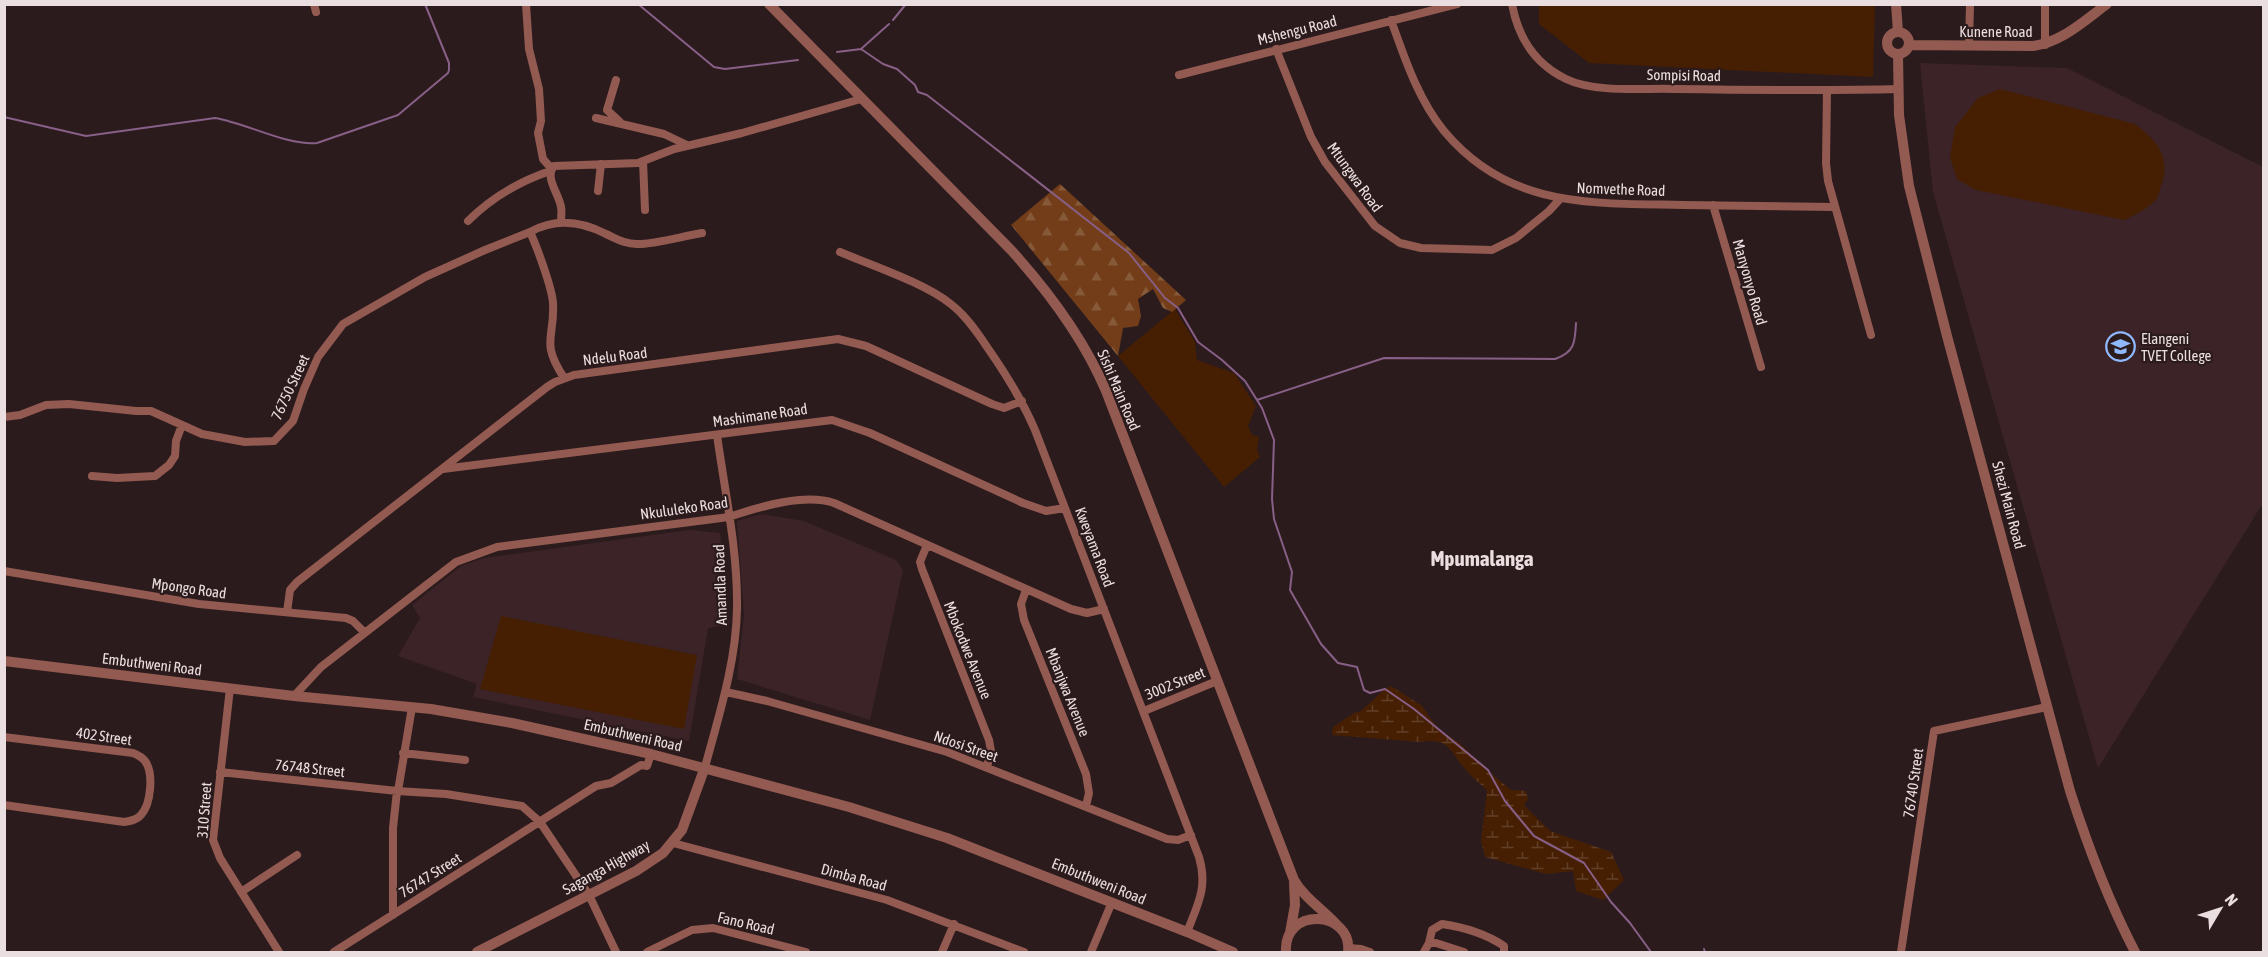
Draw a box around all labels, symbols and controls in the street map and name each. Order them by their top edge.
street label: Mshengu Road [1256,12,1338,48]
street label: Kunene Road [1959,23,2033,40]
street label: Sompisi Road [1647,66,1721,84]
street label: Mtungwa Road [1324,139,1386,215]
street label: Nomvethe Road [1576,179,1666,199]
street label: Manyonyo Road [1730,237,1770,327]
place label: Elangeni TVET College [2141,330,2212,364]
school or university icon: Elangeni TVET College [2104,331,2136,363]
street label: Ndelu Road [582,344,648,368]
street label: Sishi Main Road [1094,347,1144,433]
street label: 76750 Street [267,352,313,422]
street label: Mashimane Road [711,400,809,430]
street label: Shezi Main Road [1989,459,2029,551]
street label: Nkululeko Road [639,493,729,523]
street label: Kweyama Road [1072,505,1118,589]
street label: Amandla Road [710,544,730,626]
district label: Mpumalanga [1431,546,1534,570]
street label: Mpongo Road [150,574,228,602]
street label: Mbokodwe Avenue [941,599,995,702]
street label: Mbanjwa Avenue [1042,645,1094,739]
street label: Embuthweni Road [101,649,203,679]
street label: 3002 Street [1143,663,1207,703]
street label: Embuthweni Road [582,715,684,755]
street label: 402 Street [75,724,133,748]
street label: Ndosi Street [932,727,1000,765]
street label: 76740 Street [1900,747,1926,819]
street label: 76748 Street [274,756,346,780]
street label: 310 Street [194,781,214,839]
street label: Saganga Highway [560,836,652,898]
street label: 76747 Street [396,849,464,901]
street label: Embuthweni Road [1049,854,1149,908]
street label: Dimba Road [819,860,889,894]
north arrow [2190,879,2250,939]
text: N [2222,890,2242,909]
street label: Fano Road [716,908,776,938]

